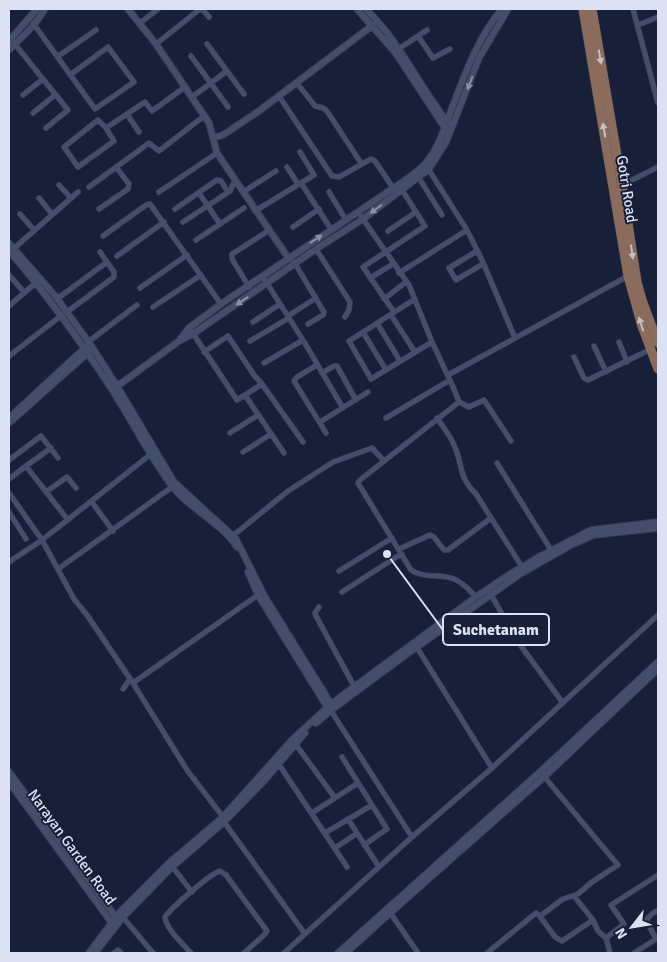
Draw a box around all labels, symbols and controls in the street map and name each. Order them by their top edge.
one-way arrow [597,49,605,65]
one-way arrow [465,76,473,90]
one-way arrow [599,122,607,138]
street label: Gotri Road [613,154,641,224]
one-way arrow [369,204,383,214]
one-way arrow [309,234,323,244]
one-way arrow [628,244,636,260]
one-way arrow [235,296,248,306]
one-way arrow [637,316,644,331]
callout: Suchetanam [443,614,549,645]
text: Suchetanam [453,620,539,640]
street label: Narayan Garden Road [24,786,120,908]
north arrow [607,902,657,952]
text: N [611,925,631,942]

